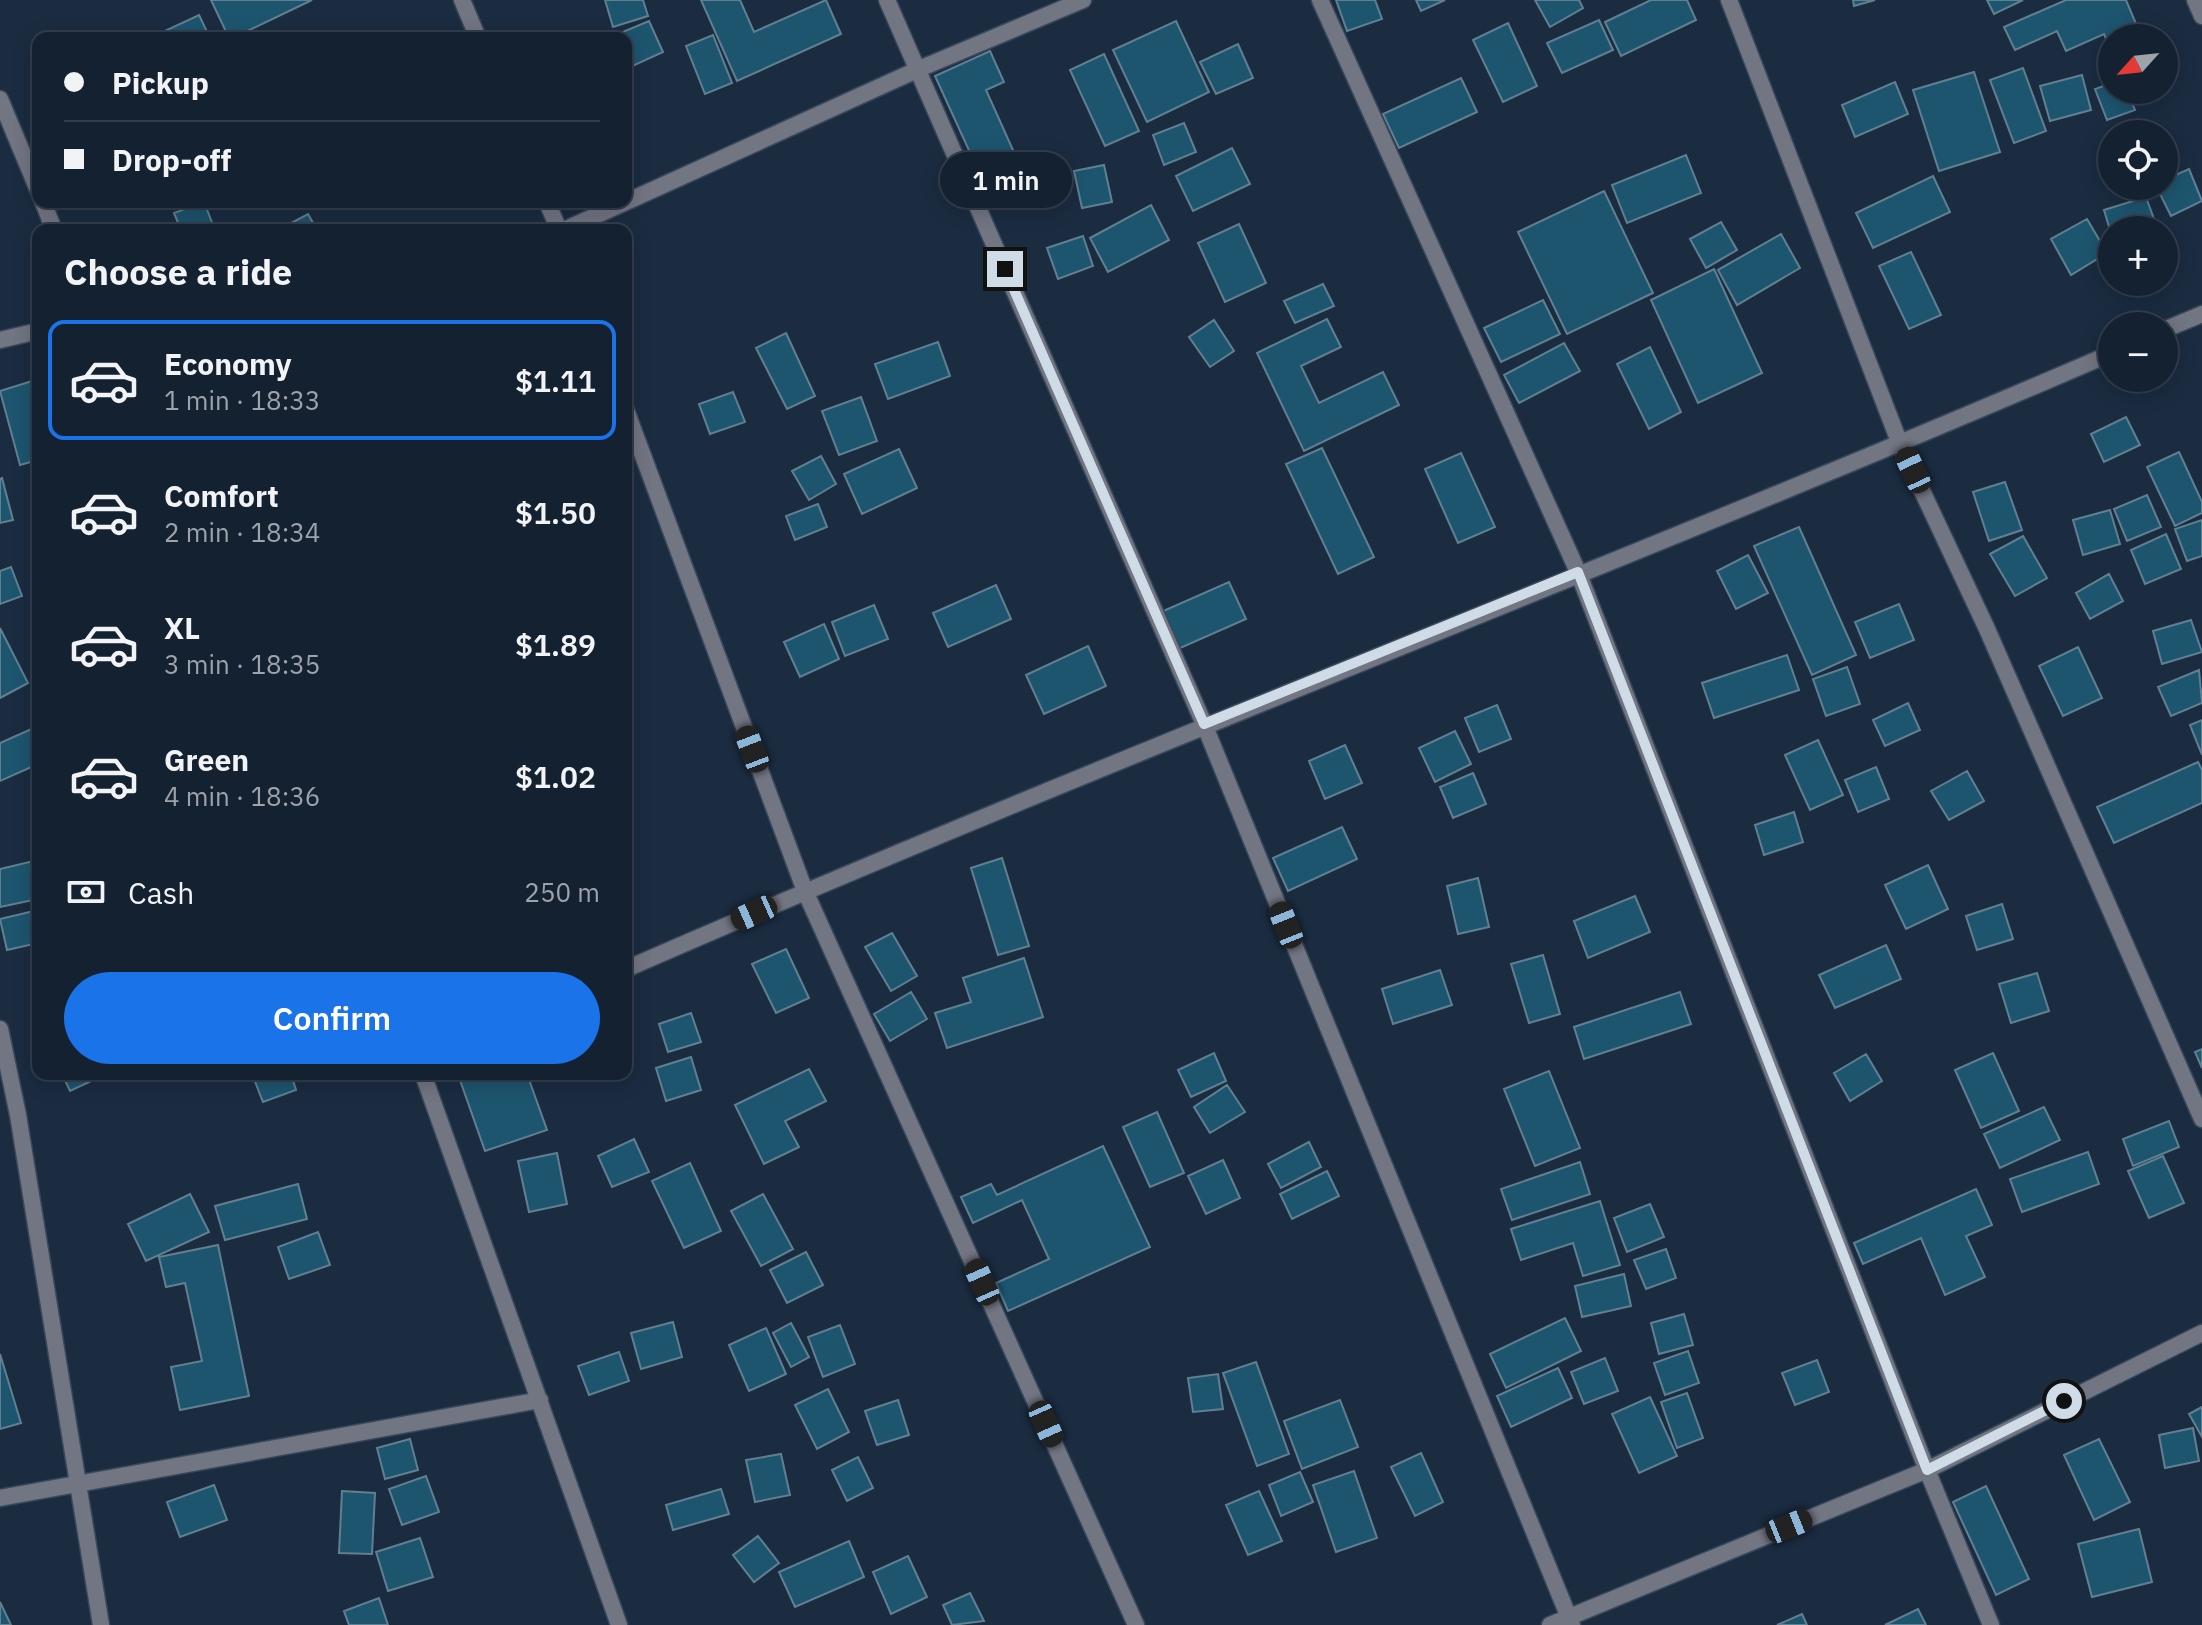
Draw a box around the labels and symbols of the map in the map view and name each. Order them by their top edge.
north arrow [2098,24,2178,104]
callout: 1 min [939,153,1071,209]
route end [987,251,1023,287]
car [1892,443,1934,497]
car [732,722,772,776]
car [727,892,781,934]
car [1266,898,1306,952]
car [961,1255,1003,1309]
route start [2046,1383,2082,1419]
car [1025,1397,1067,1451]
car [1762,1506,1816,1546]

